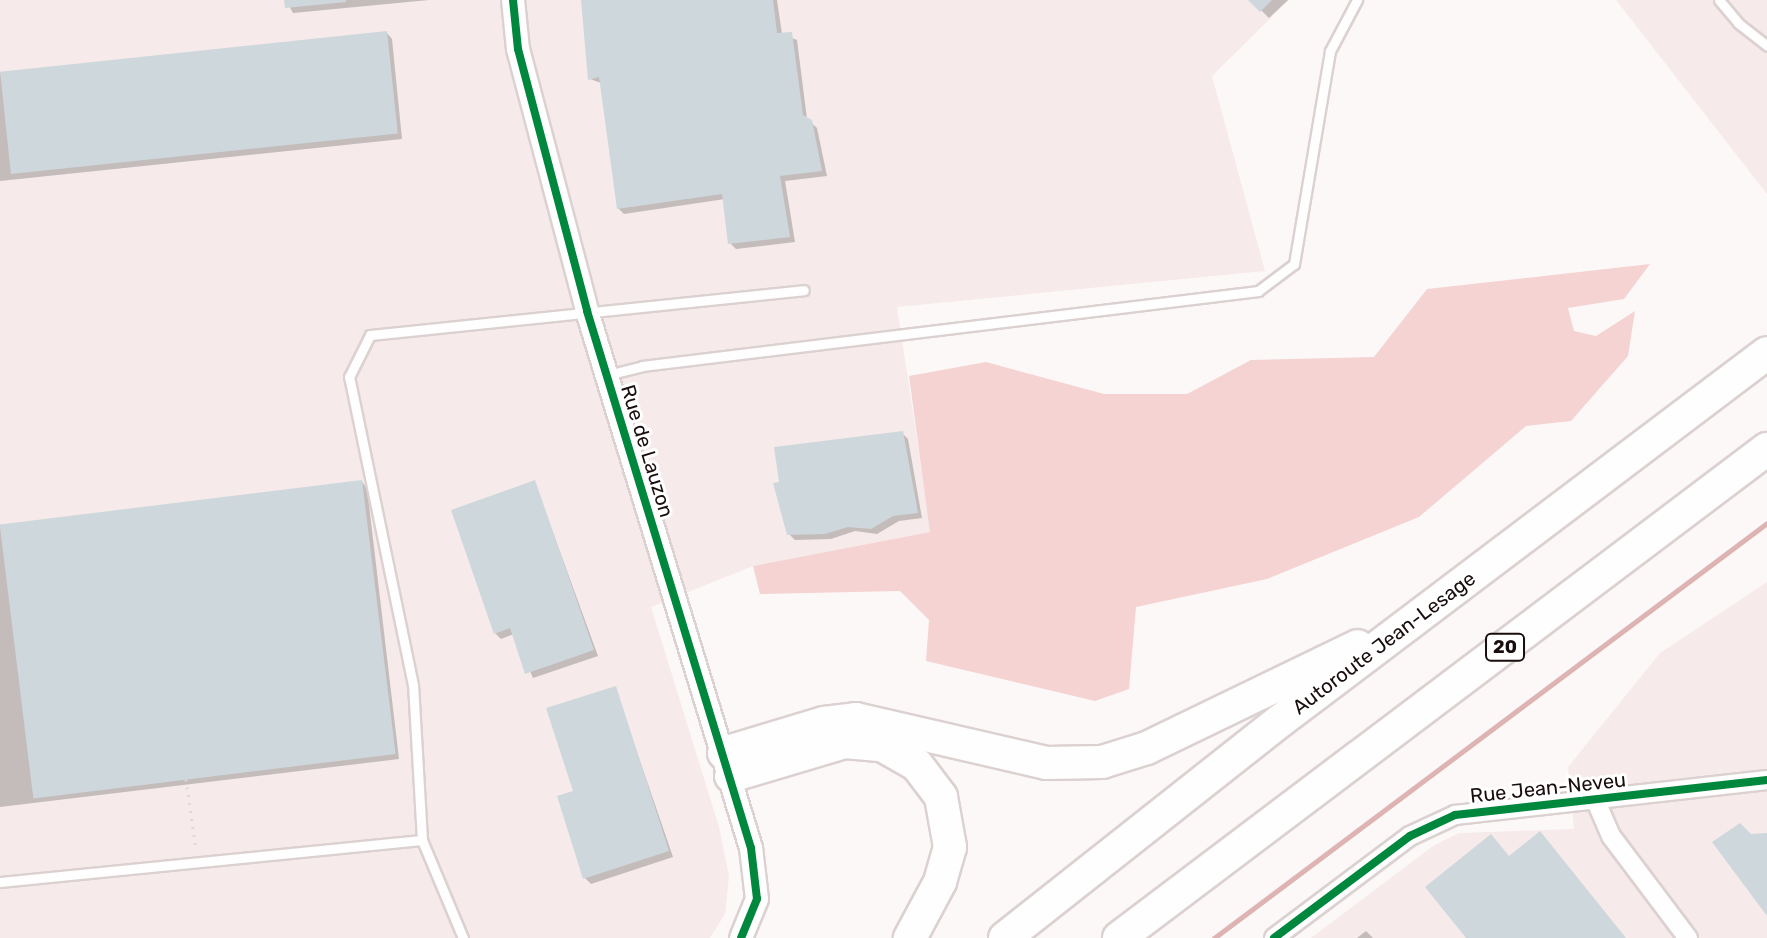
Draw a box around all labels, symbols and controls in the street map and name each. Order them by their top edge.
street label: Rue de Lauzon [615,382,679,520]
street label: Autoroute Jean-Lesage [1288,566,1480,720]
road number: 20 [1485,633,1525,661]
street label: Rue Jean-Neveu [1469,768,1627,808]

